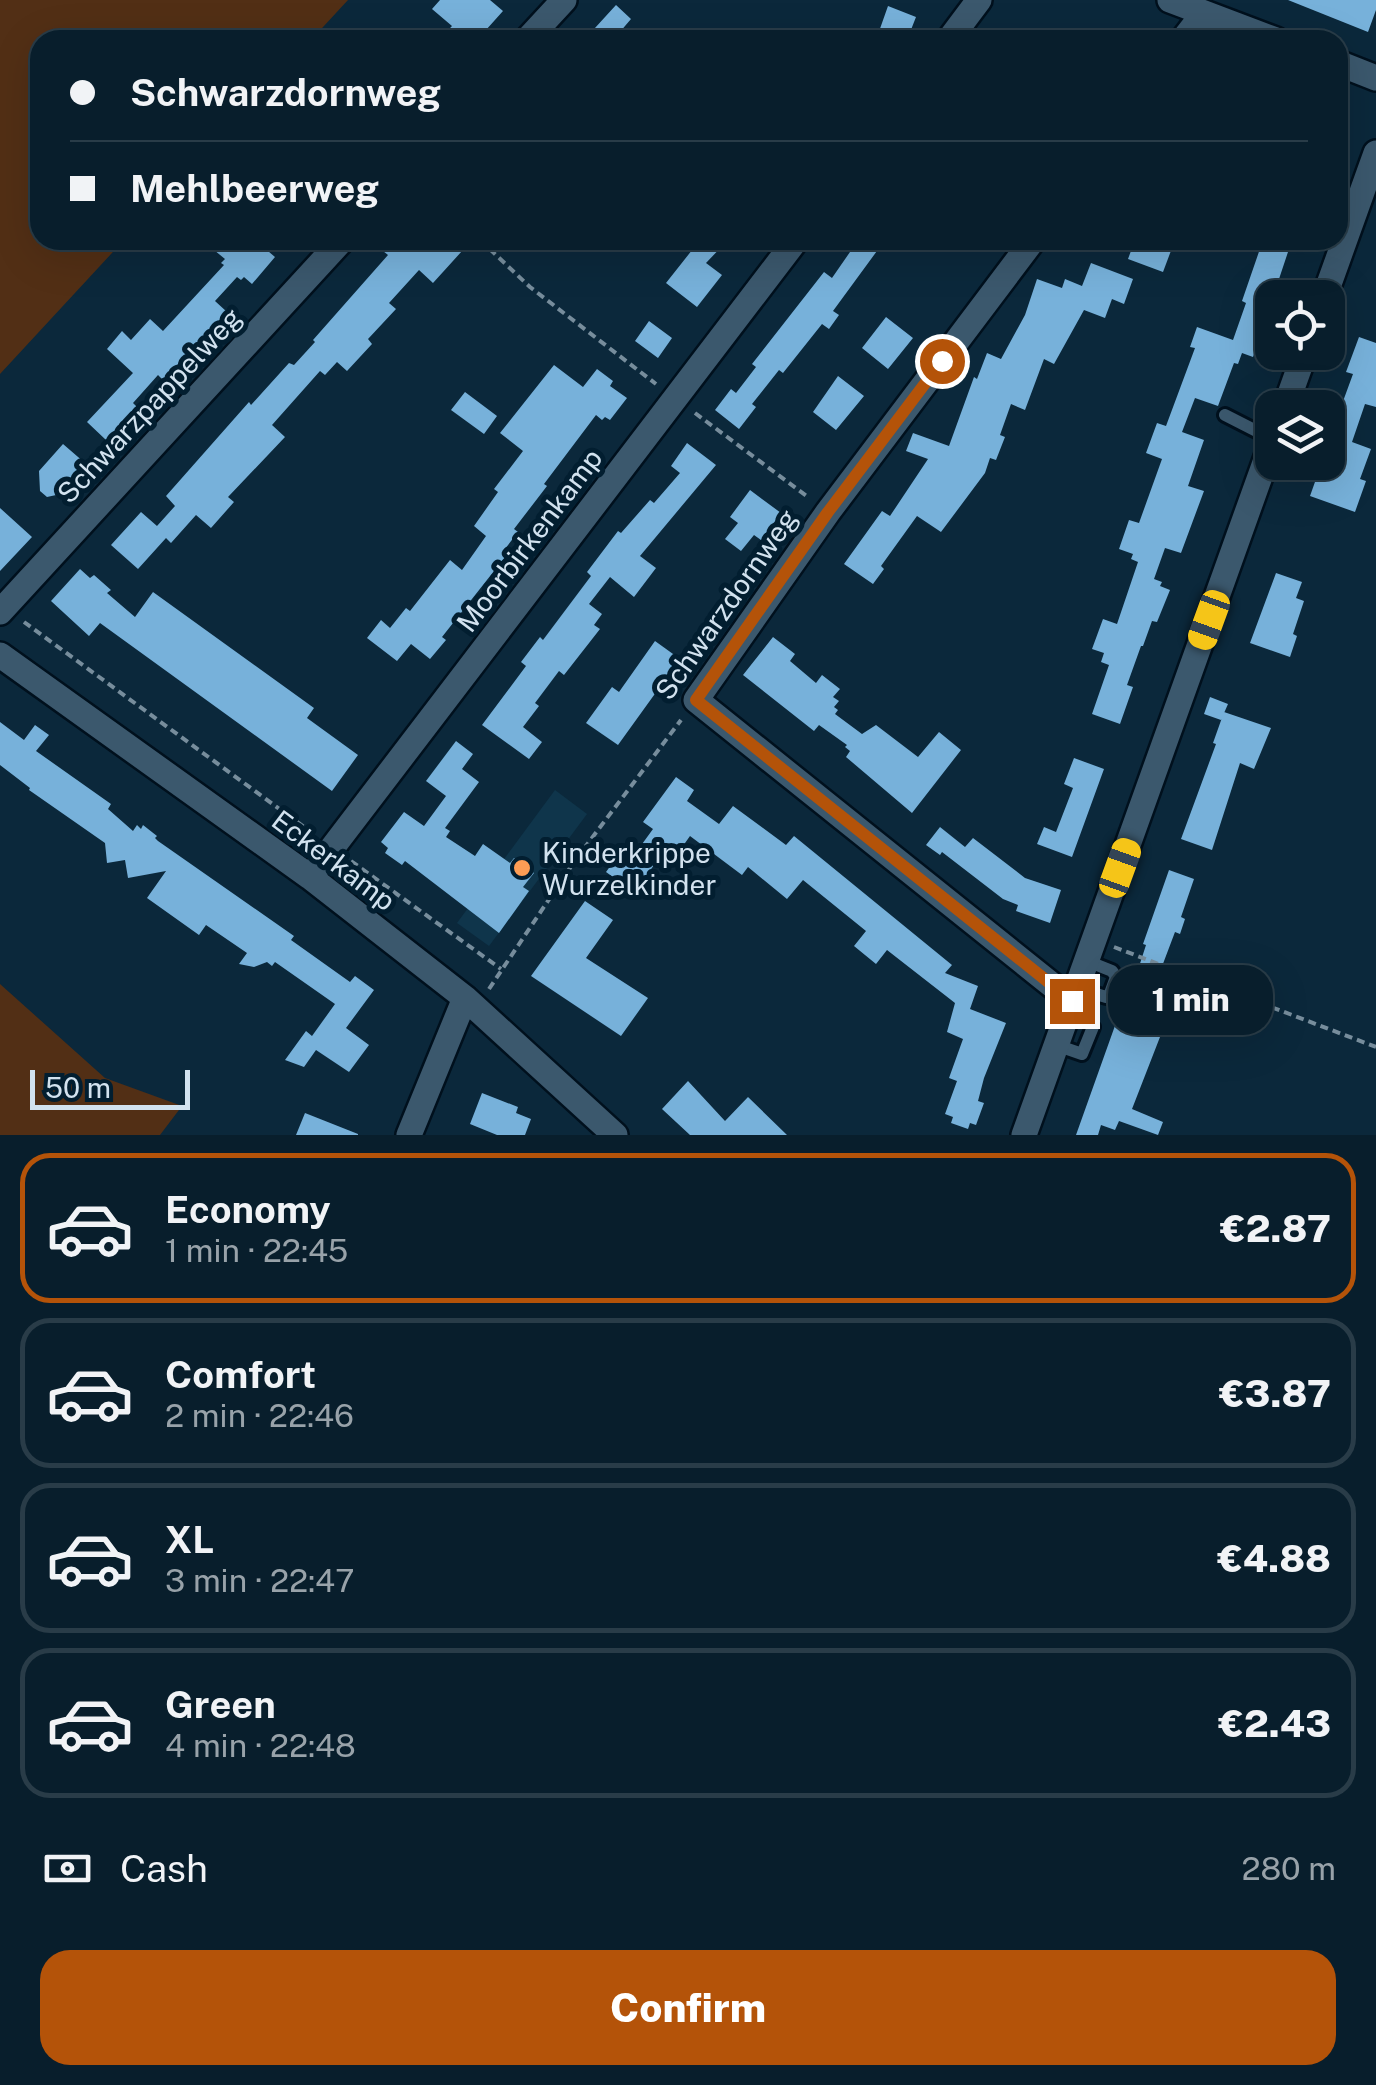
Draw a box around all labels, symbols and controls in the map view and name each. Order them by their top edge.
text: Schwarzdornweg [130,70,441,115]
text: Mehlbeerweg [130,166,379,211]
map controls [1255,280,1345,480]
button: locate [1255,280,1345,370]
street label: Schwarzpappelweg [50,301,248,509]
route start [920,339,965,384]
button: layers [1255,390,1345,480]
street label: Moorbirkenkamp [449,442,609,638]
street label: Schwarzdornweg [648,502,804,706]
car [1185,587,1233,653]
street label: Eckerkamp [266,803,402,917]
car [1096,835,1144,901]
place label: Kinderkrippe Wurzelkinder [542,836,716,901]
marker: Kinderkrippe Wurzelkinder [511,857,533,879]
callout: 1 min [1107,966,1272,1036]
route end [1050,979,1095,1024]
text: 1 min [1151,981,1230,1018]
scale bar [30,1065,190,1110]
text: 50 m [45,1071,111,1104]
icon: car [45,1183,135,1273]
text: Economy [165,1187,331,1232]
text: €2.87 [1220,1206,1331,1251]
text: 1 min · 22:45 [165,1232,348,1269]
icon: car [45,1348,135,1438]
text: Comfort [165,1352,316,1397]
text: €3.87 [1219,1371,1331,1416]
text: 2 min · 22:46 [165,1397,354,1434]
icon: car [45,1513,135,1603]
text: XL [165,1517,214,1562]
text: €4.88 [1217,1536,1331,1581]
text: 3 min · 22:47 [165,1562,354,1599]
icon: car [45,1678,135,1768]
text: Green [165,1682,276,1727]
text: €2.43 [1218,1701,1331,1746]
text: 4 min · 22:48 [165,1727,356,1764]
icon: cash [40,1841,95,1896]
text: Cash [120,1846,208,1891]
text: 280 m [1241,1850,1336,1887]
button: Confirm [40,1950,1336,2065]

